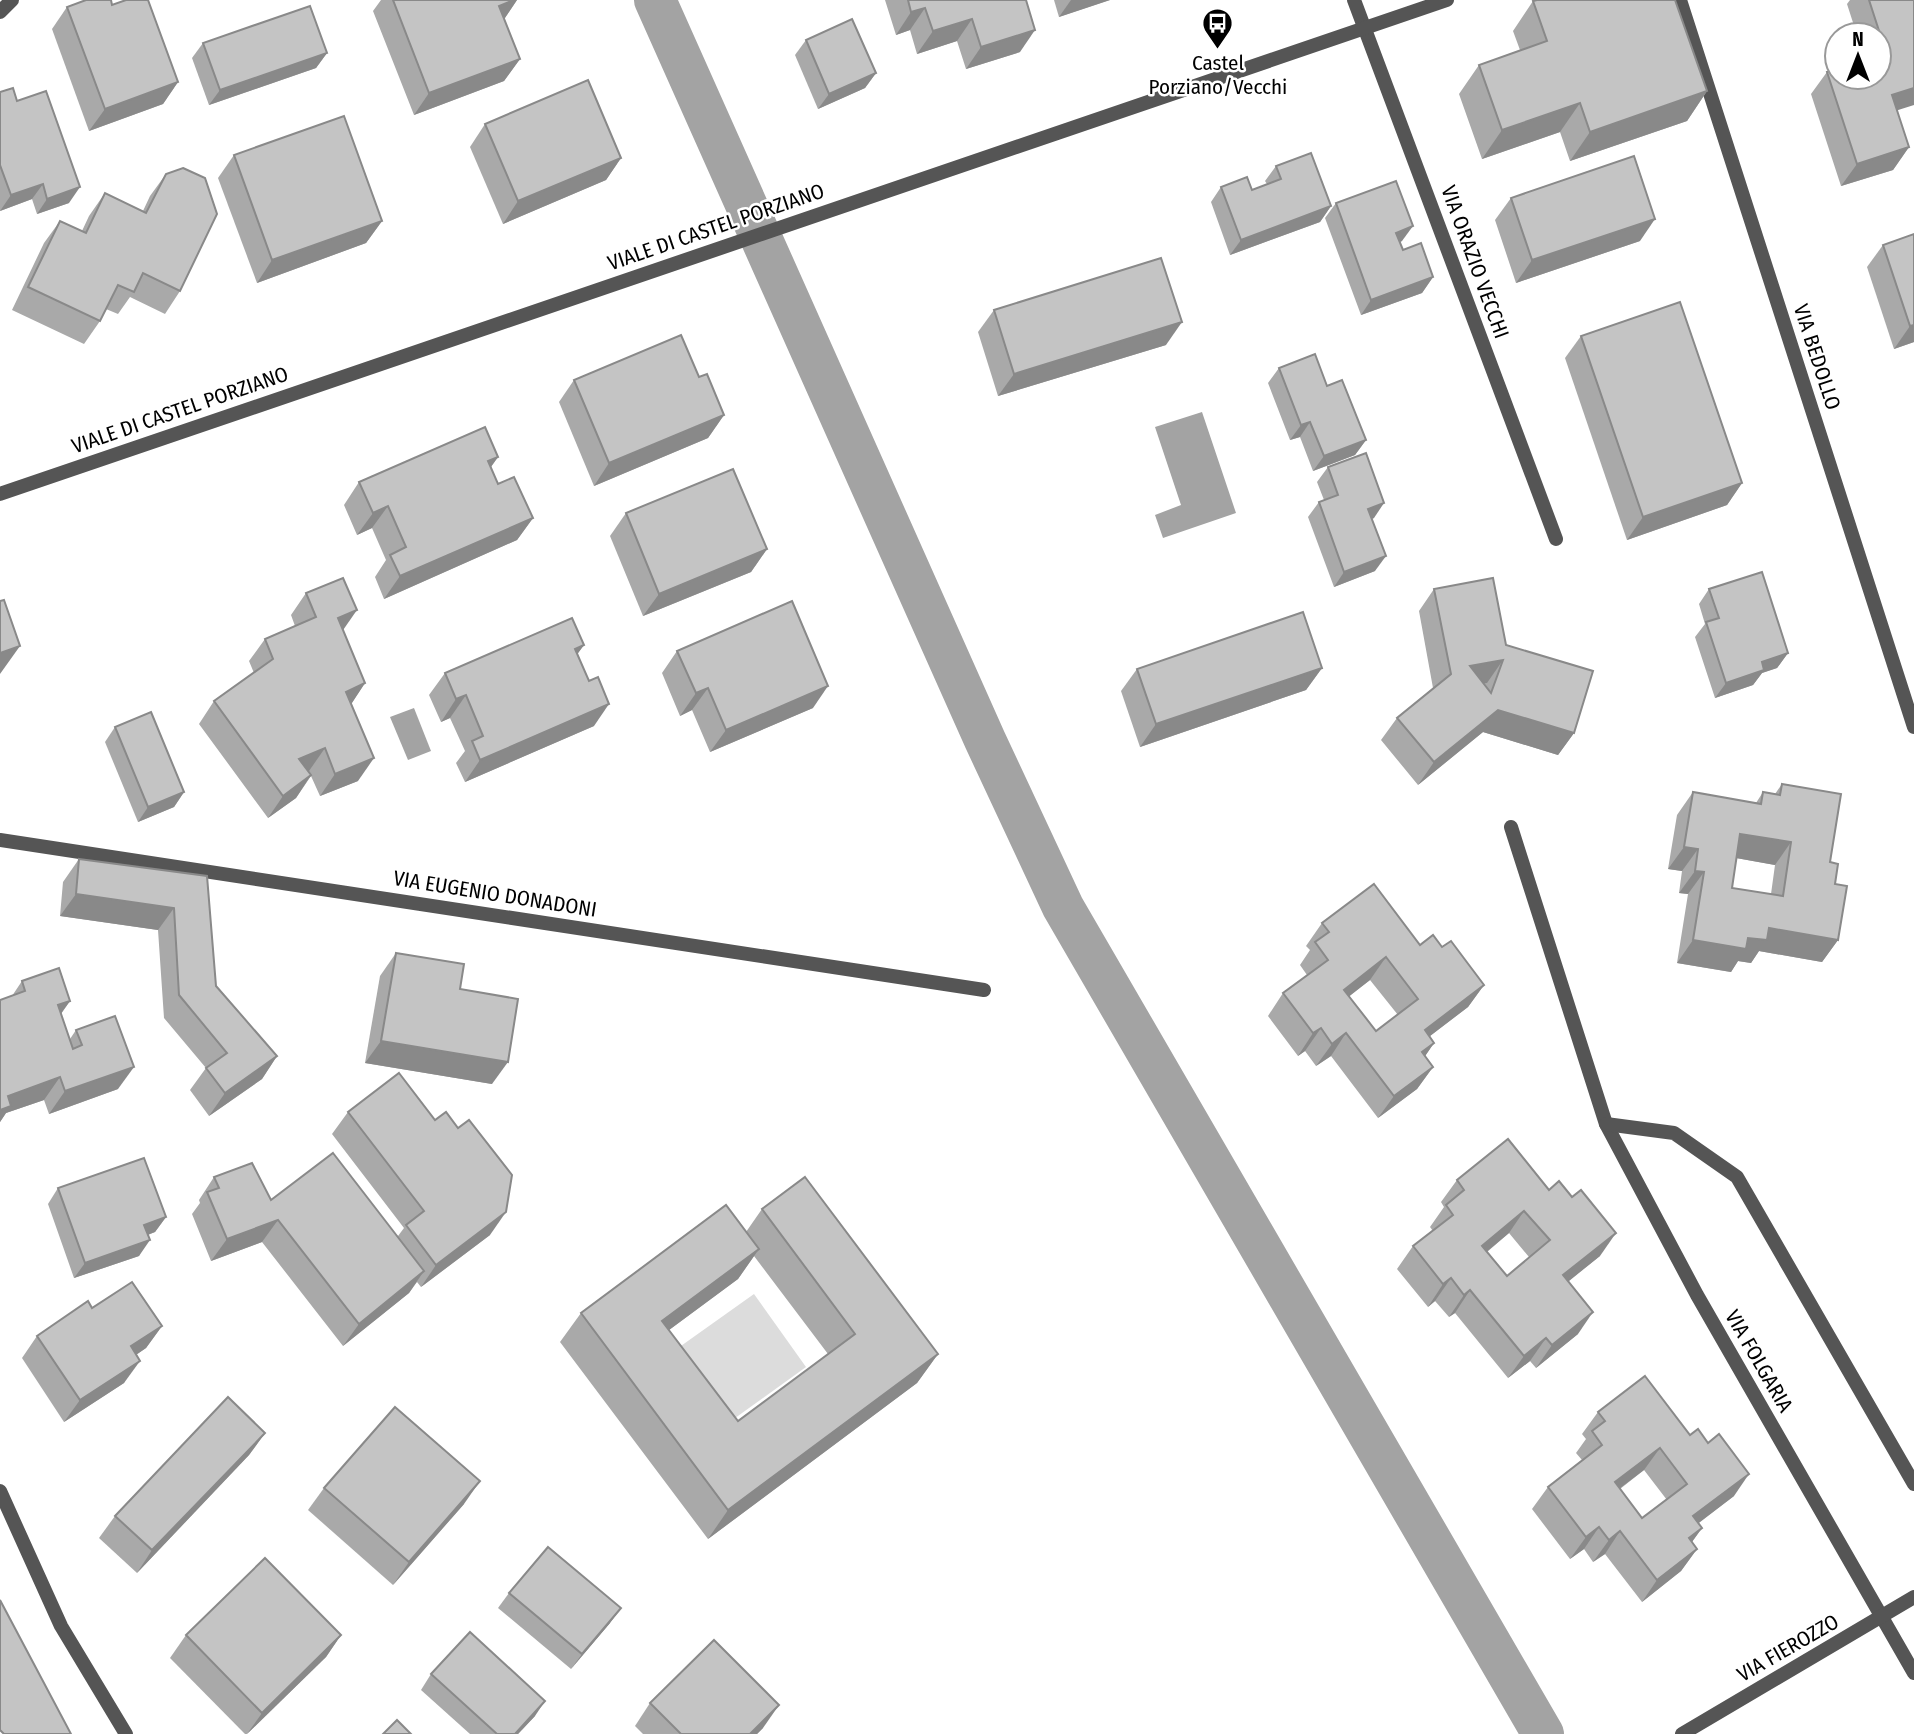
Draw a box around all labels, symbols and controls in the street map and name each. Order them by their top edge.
bus stop icon: Castel Porziano/Vecchi [1201,6,1235,50]
north arrow [1823,21,1893,91]
text: N [1852,28,1864,51]
place label: Castel Porziano/Vecchi [1149,50,1287,100]
street label: VIALE DI CASTEL PORZIANO [604,178,828,276]
street label: VIA ORAZIO VECCHI [1435,182,1515,342]
street label: VIA BEDOLLO [1788,301,1846,413]
street label: VIALE DI CASTEL PORZIANO [68,361,292,459]
street label: VIA EUGENIO DONADONI [392,865,598,923]
street label: VIA FOLGARIA [1719,1305,1799,1417]
street label: VIA FIEROZZO [1733,1608,1843,1688]

